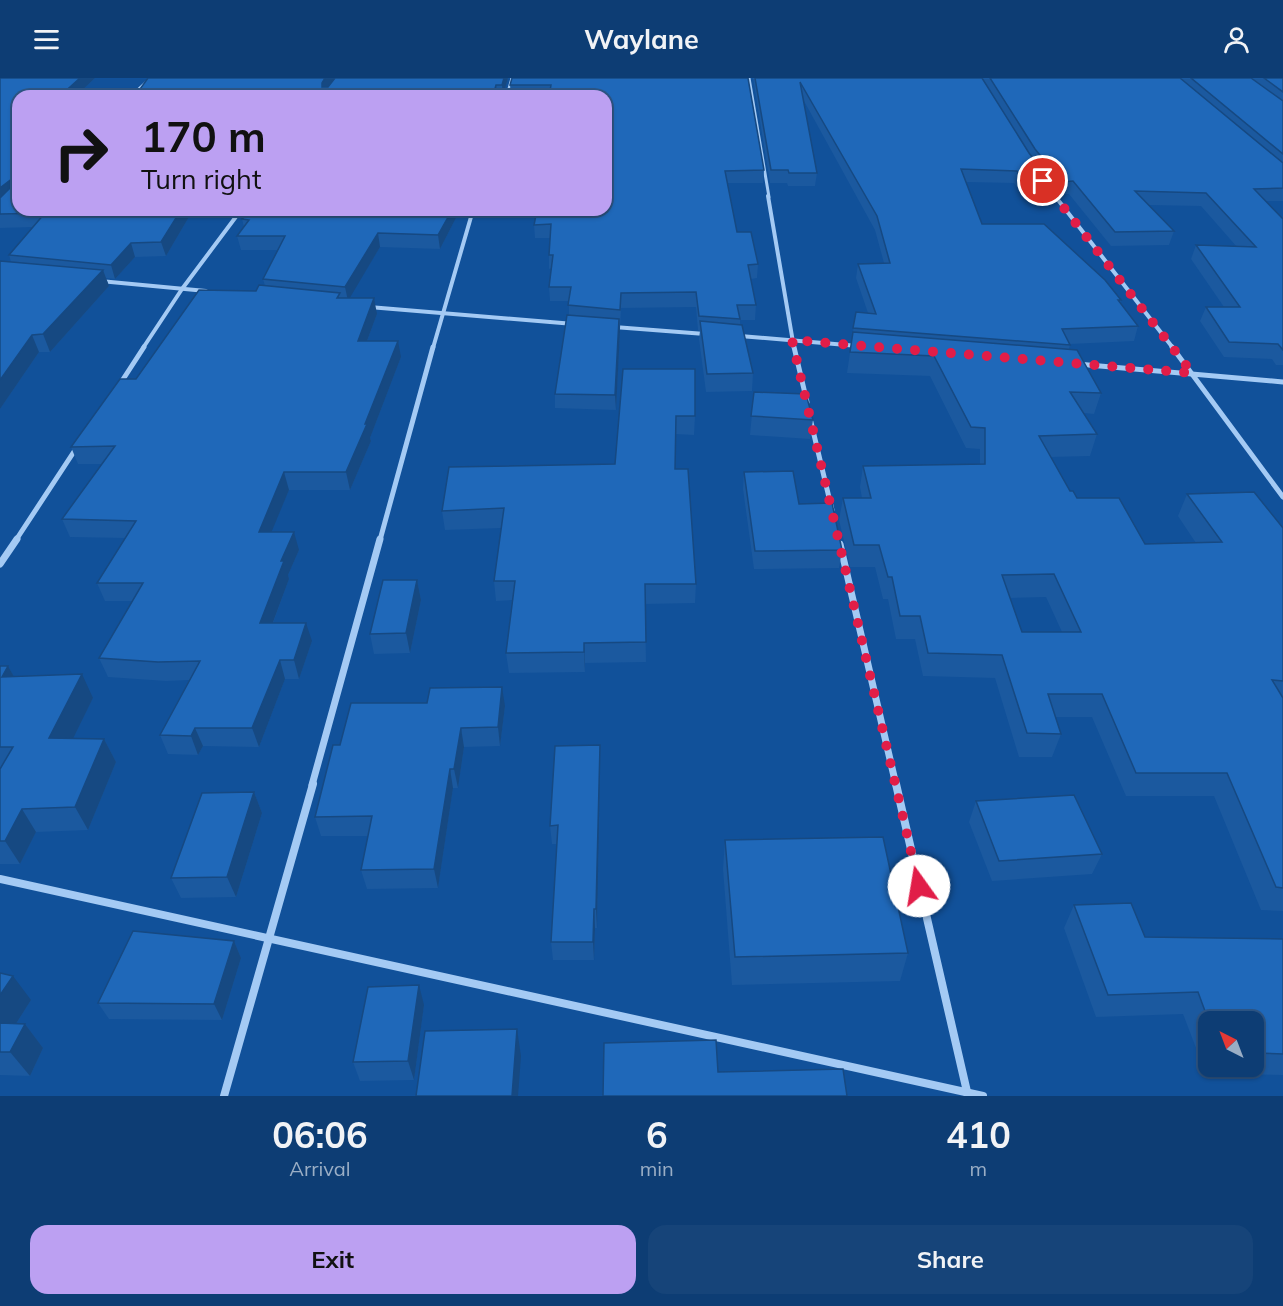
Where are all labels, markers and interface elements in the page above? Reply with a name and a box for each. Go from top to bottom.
text: Waylane [584,22,699,56]
icon: menu [30,23,63,56]
icon: person [1220,23,1253,56]
text: 170 m [141,110,266,163]
icon: right [42,114,120,192]
pin [1017,155,1068,206]
text: Turn right [141,162,261,196]
icon: arrive [1026,164,1059,197]
position arrow [887,854,951,918]
north arrow [1198,1011,1264,1077]
map controls [1198,1011,1264,1077]
text: 06:06 [272,1112,368,1157]
text: 6 [646,1112,668,1157]
text: 410 [946,1112,1011,1157]
text: Arrival [289,1156,350,1181]
text: min [640,1156,674,1181]
text: m [970,1156,987,1181]
button: Exit [30,1225,636,1294]
button: Share [648,1225,1253,1294]

